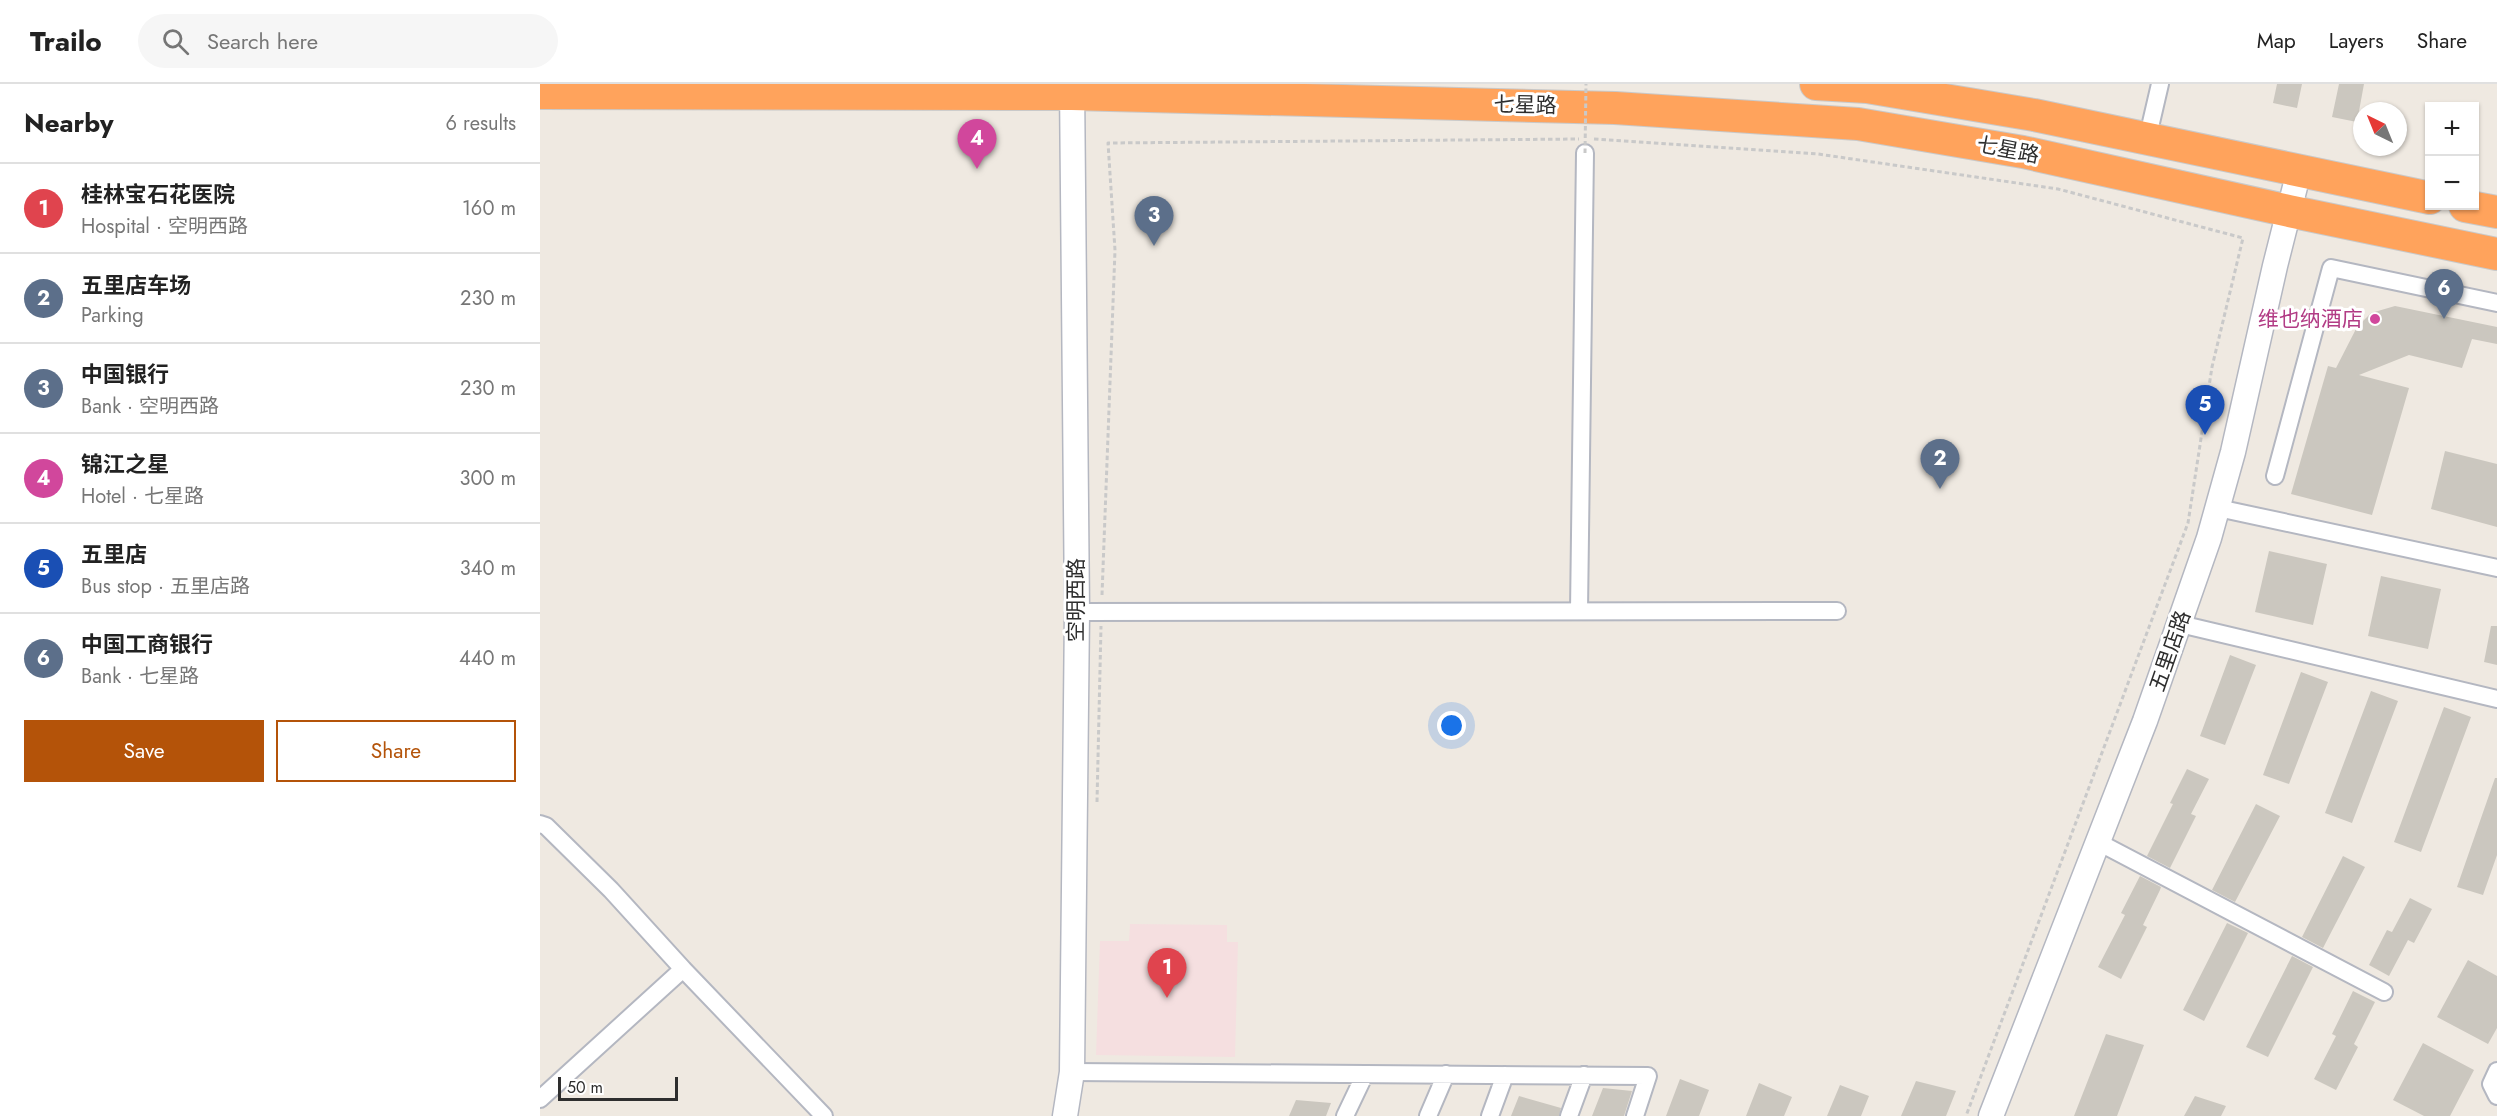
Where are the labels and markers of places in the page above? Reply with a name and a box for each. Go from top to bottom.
pin: 4 [958,120,996,169]
pin: 3 [1134,196,1174,246]
pin: 6 [2424,270,2464,319]
place label: 维也纳酒店 [2258,304,2363,334]
marker: 维也纳酒店 [2368,312,2382,326]
pin: 5 [2186,386,2224,435]
pin: 2 [1920,440,1960,489]
pin: 1 [1148,948,1186,998]

